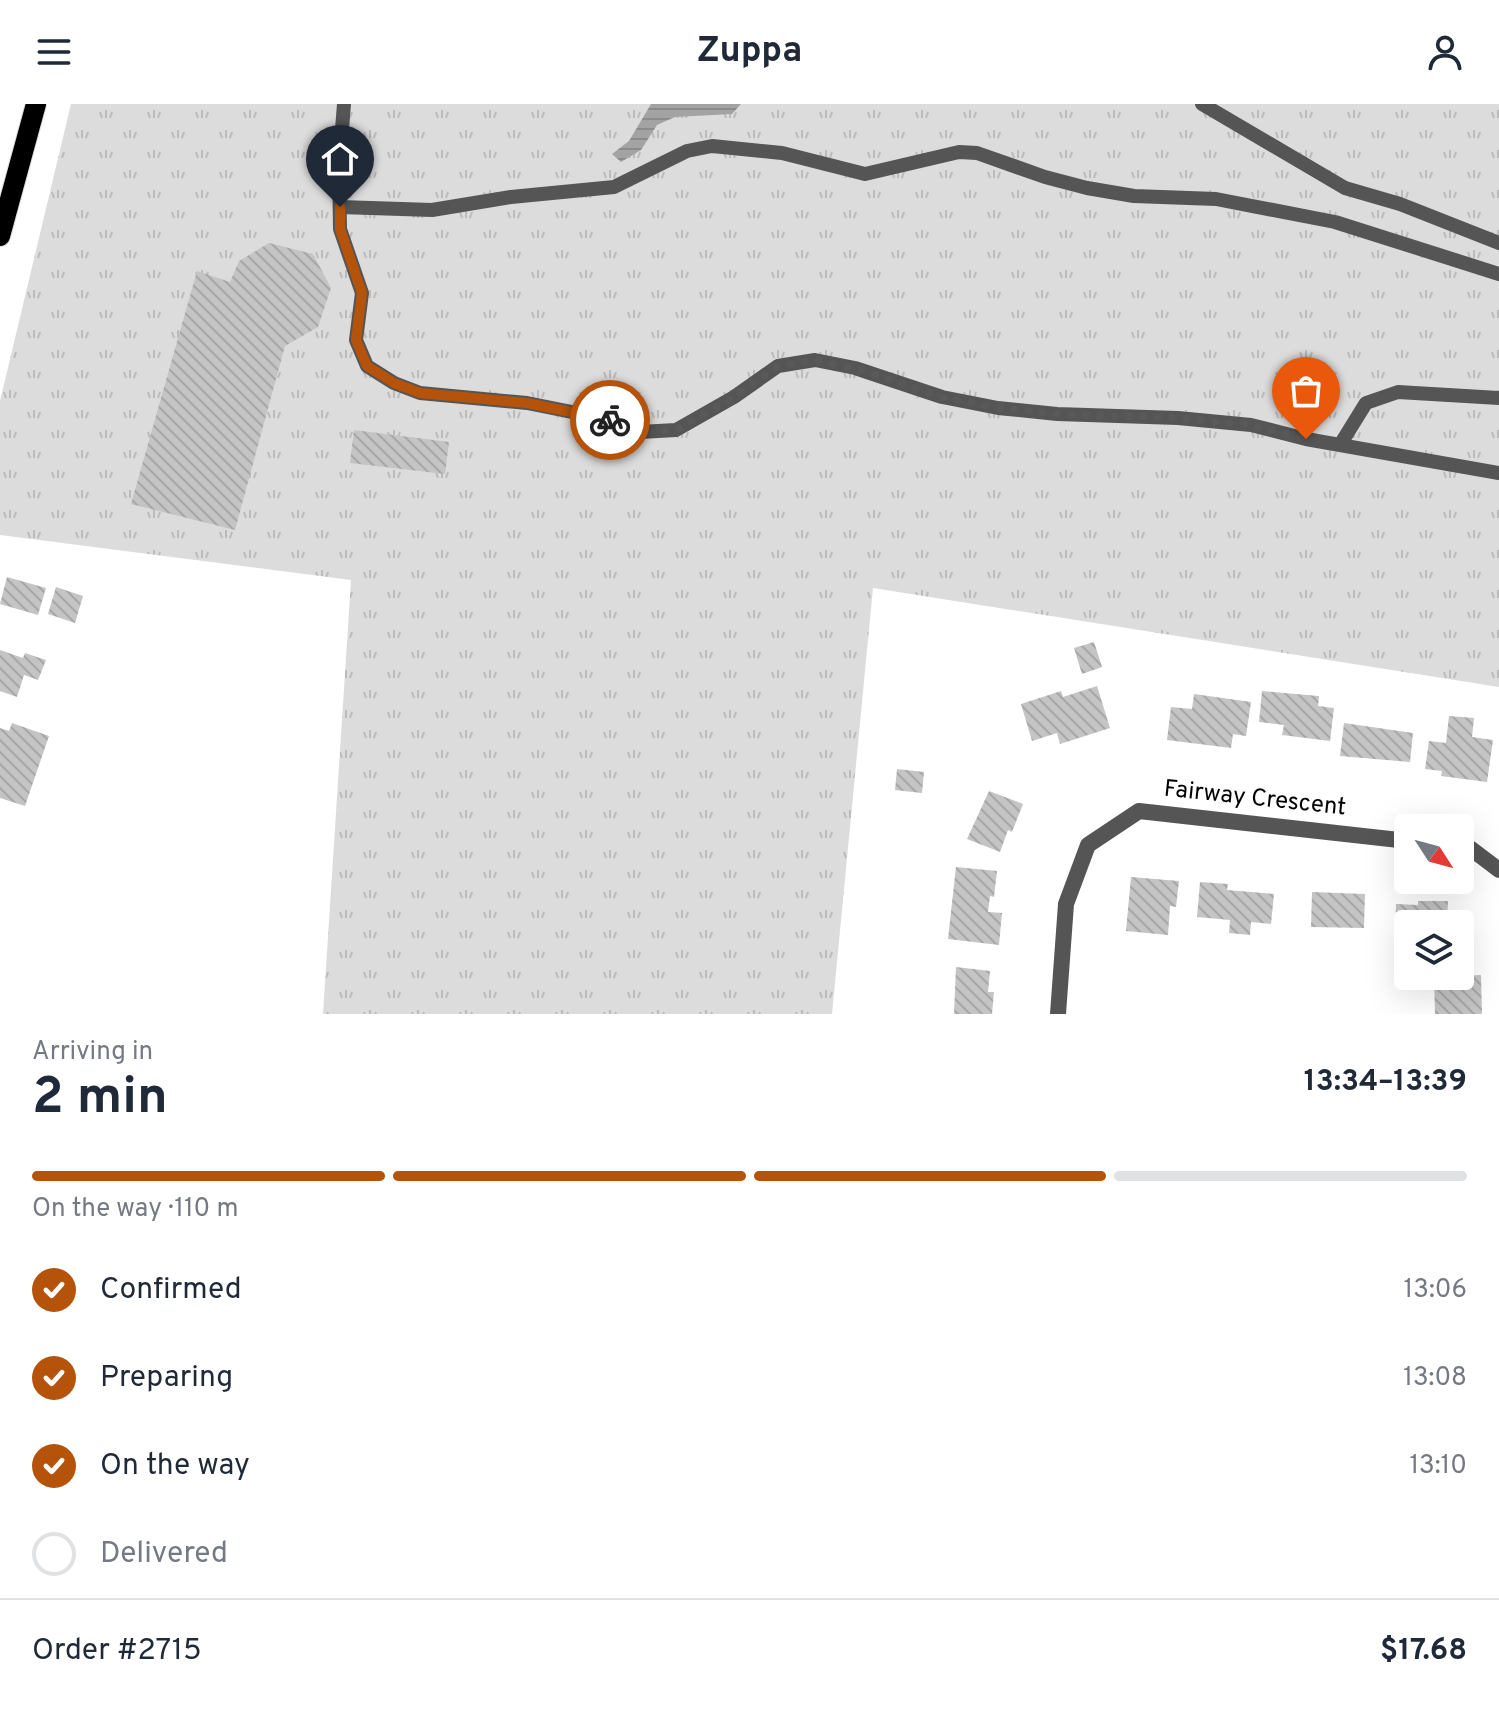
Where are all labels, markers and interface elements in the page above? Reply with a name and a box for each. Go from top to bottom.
text: Zuppa [697,29,802,75]
icon: menu [32,30,76,74]
icon: person [1423,30,1467,74]
pin [306,125,374,207]
icon: home [318,137,362,181]
pin [1272,357,1340,439]
icon: bag [1284,369,1328,413]
courier [570,380,650,460]
icon: bike [588,398,632,442]
street label: Fairway Crescent [1162,775,1348,823]
north arrow [1394,814,1474,894]
map controls [1394,814,1474,990]
button: layers [1394,910,1474,990]
text: Arriving in [32,1036,153,1069]
text: 13:34–13:39 [1304,1064,1467,1101]
text: 2 min [32,1066,168,1132]
text: On the way · 110 m [32,1193,238,1226]
icon: check [32,1268,76,1312]
text: Confirmed [100,1272,242,1309]
text: 13:06 [1404,1274,1467,1307]
icon: check [32,1356,76,1400]
text: Preparing [100,1360,233,1397]
text: 13:08 [1403,1362,1467,1395]
icon: check [32,1444,76,1488]
text: On the way [100,1448,250,1485]
text: 13:10 [1409,1450,1467,1483]
text: Delivered [100,1536,228,1573]
text: Order #2715 [32,1633,202,1670]
text: $17.68 [1380,1633,1467,1670]

